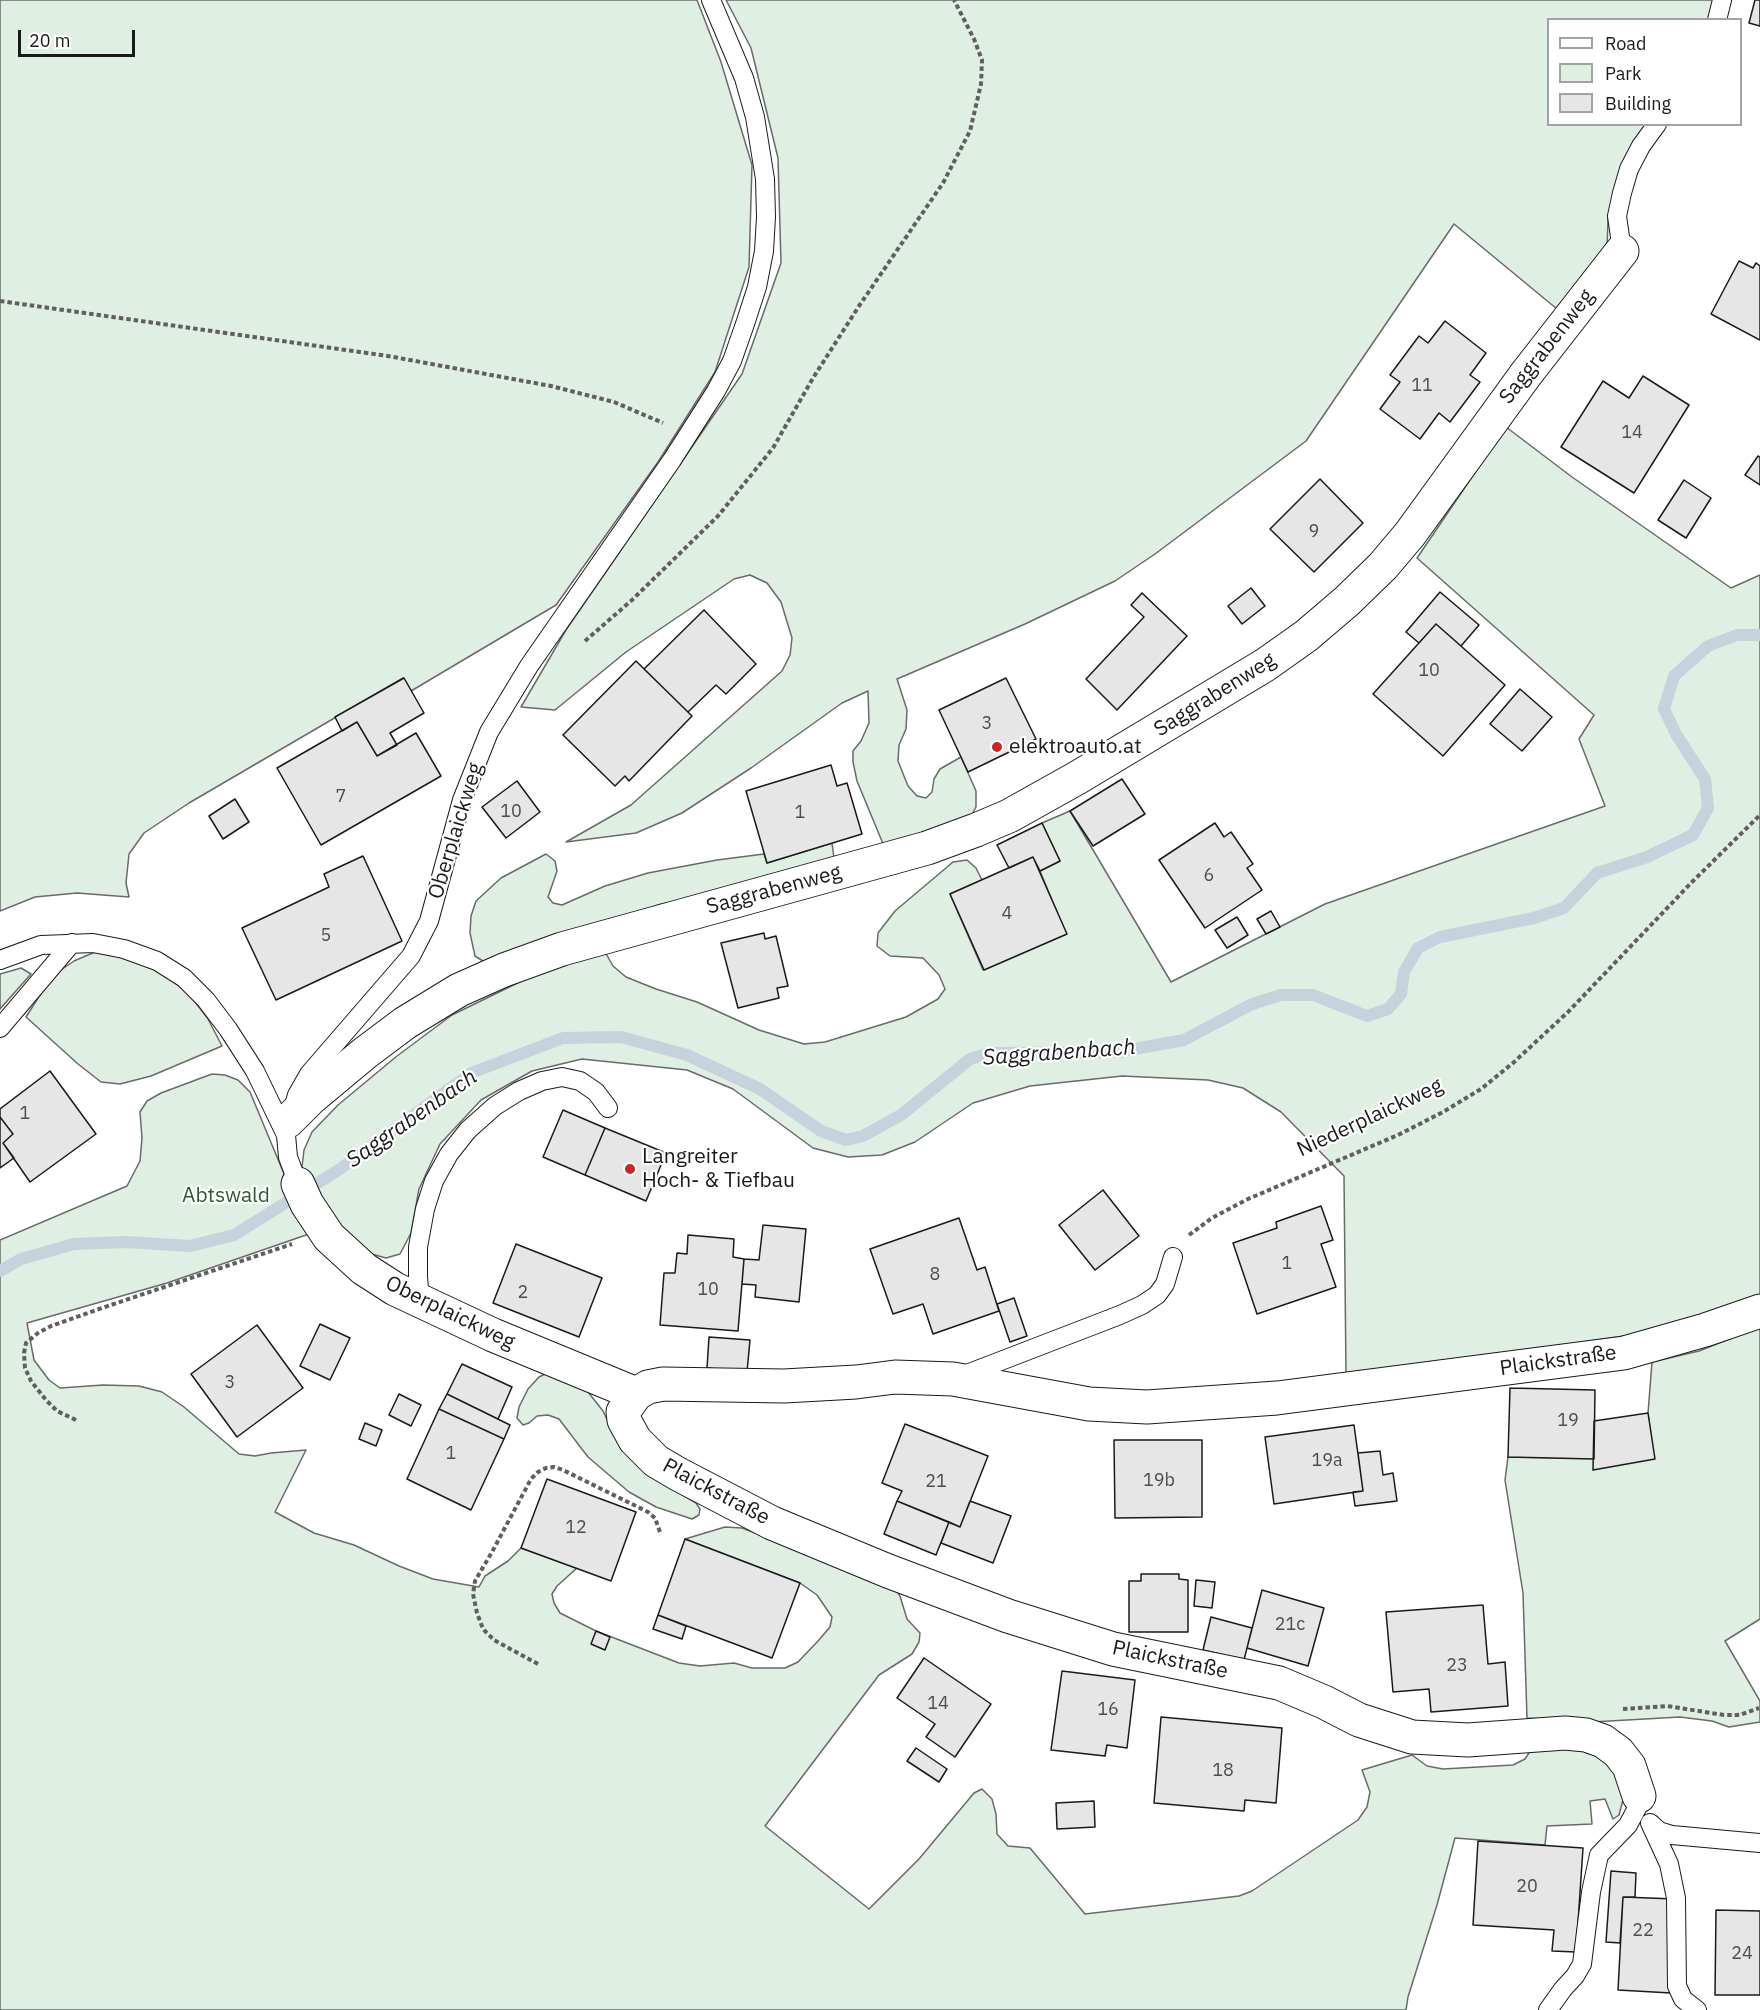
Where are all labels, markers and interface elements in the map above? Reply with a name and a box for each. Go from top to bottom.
scale bar [21,18,138,56]
legend [1547,18,1742,126]
text: 20 m [29,29,71,52]
text: Road [1605,32,1646,55]
text: Park [1605,62,1641,85]
text: Building [1605,92,1671,115]
street label: Saggrabenweg [1494,285,1600,409]
house number: 11 [1411,375,1433,397]
house number: 14 [1621,422,1643,444]
house number: 9 [1309,521,1319,543]
street label: Saggrabenweg [1150,648,1280,742]
house number: 10 [1418,660,1440,682]
house number: 3 [982,713,992,735]
place label: elektroauto.at [1009,734,1142,760]
marker: elektroauto.at [990,740,1004,754]
street label: Oberplaickweg [423,760,489,902]
house number: 7 [336,786,346,808]
house number: 10 [500,801,522,823]
house number: 1 [795,802,805,824]
street label: Saggrabenweg [704,860,844,920]
house number: 6 [1204,865,1214,887]
house number: 4 [1002,903,1012,925]
house number: 5 [321,925,331,947]
water label: Saggrabenbach [982,1034,1136,1072]
water label: Saggrabenbach [342,1064,482,1174]
street label: Niederplaickweg [1293,1073,1447,1163]
house number: 1 [20,1103,30,1125]
place label: Langreiter Hoch- & Tiefbau [642,1144,795,1194]
marker: Langreiter Hoch- & Tiefbau [623,1162,637,1176]
park label: Abtswald [182,1183,270,1209]
house number: 1 [1282,1253,1292,1275]
house number: 8 [930,1264,940,1286]
street label: Oberplaickweg [381,1271,519,1355]
house number: 10 [697,1279,719,1301]
house number: 2 [518,1282,528,1304]
street label: Plaickstraße [1498,1340,1618,1382]
house number: 3 [225,1372,235,1394]
house number: 19 [1557,1410,1579,1432]
house number: 1 [446,1443,456,1465]
house number: 19a [1311,1450,1343,1472]
street label: Plaickstraße [658,1453,774,1531]
house number: 19b [1143,1470,1175,1492]
house number: 21 [925,1471,947,1493]
house number: 12 [565,1517,587,1539]
house number: 21c [1275,1614,1305,1636]
street label: Plaickstraße [1110,1635,1230,1685]
house number: 23 [1446,1655,1468,1677]
house number: 14 [927,1693,949,1715]
house number: 16 [1097,1699,1119,1721]
house number: 18 [1212,1760,1234,1782]
house number: 20 [1516,1876,1538,1898]
house number: 22 [1632,1920,1654,1942]
house number: 24 [1731,1943,1753,1965]

